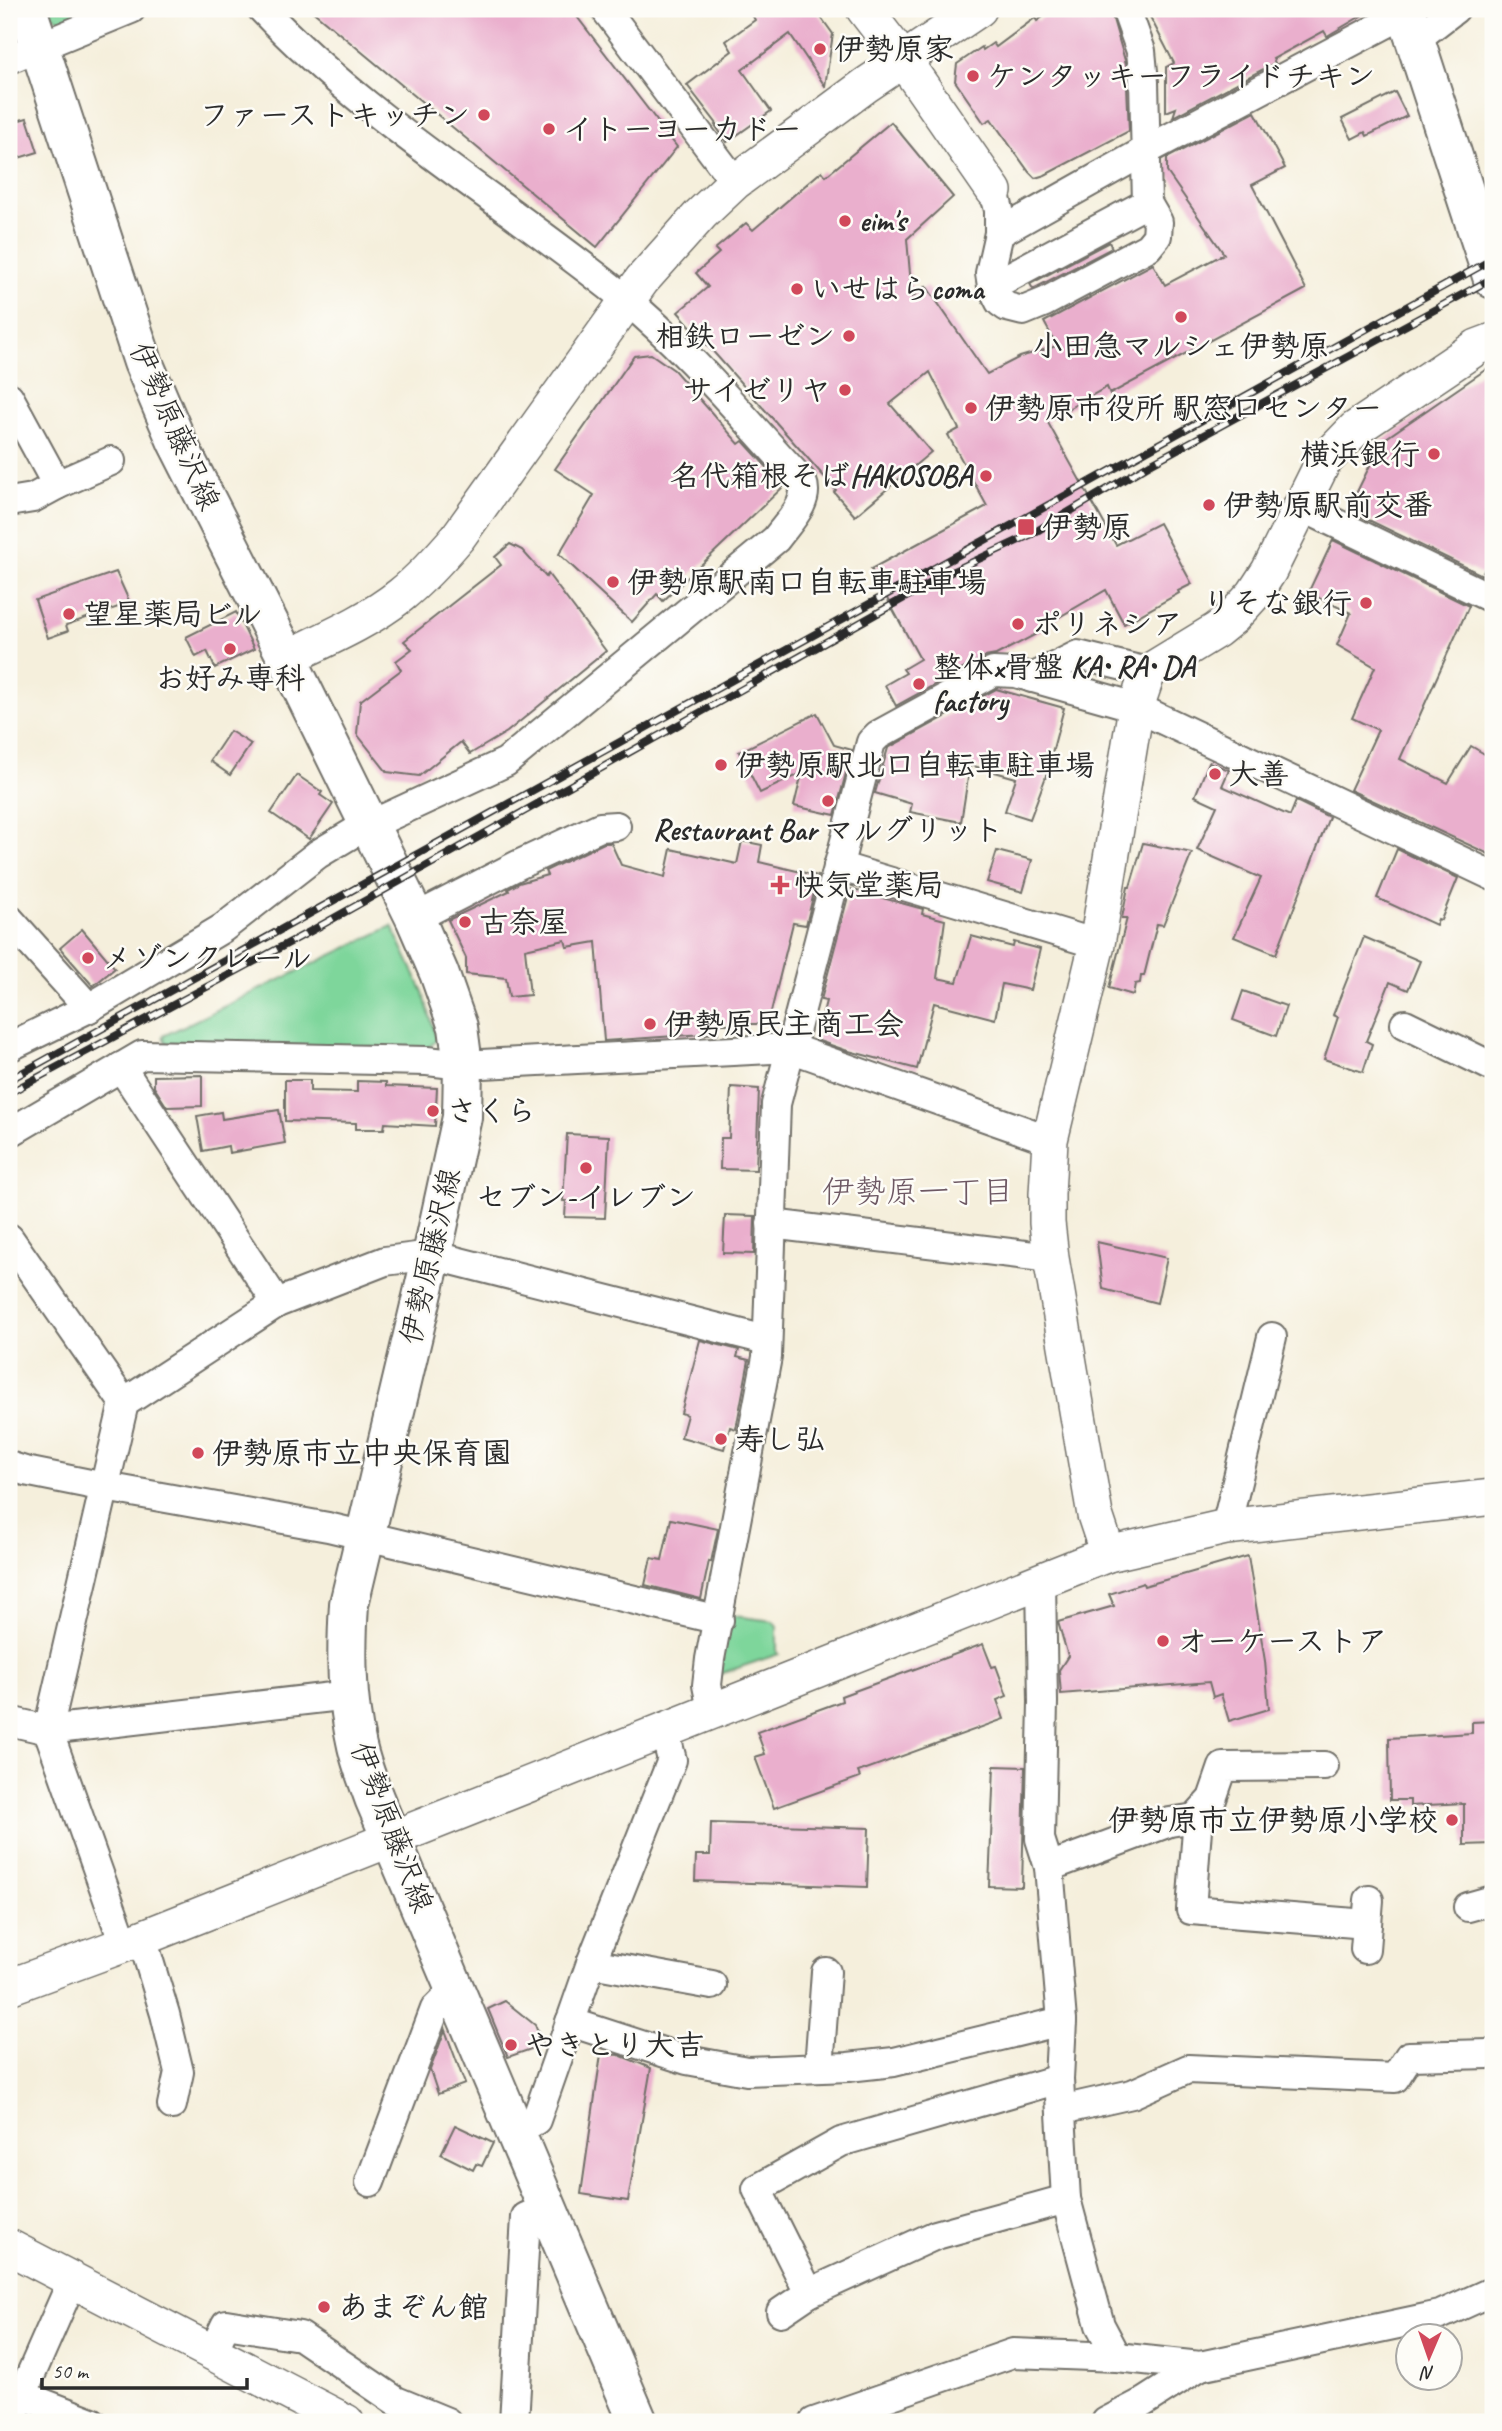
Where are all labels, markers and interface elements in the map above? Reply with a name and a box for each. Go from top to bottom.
place label: 伊勢原家 [834,30,954,68]
marker: 伊勢原家 [812,41,828,57]
place label: ケンタッキーフライドチキン [987,57,1375,95]
marker: ケンタッキーフライドチキン [965,68,981,84]
place label: ファーストキッチン [199,96,470,134]
marker: ファーストキッチン [476,107,492,123]
place label: イトーヨーカドー [563,110,802,148]
marker: イトーヨーカドー [541,121,557,137]
place label: eim's [859,202,909,240]
marker: eim's [837,213,853,229]
place label: いせはらcoma [811,270,986,308]
marker: いせはらcoma [789,281,805,297]
marker: 小田急マルシェ伊勢原 [1173,309,1189,325]
place label: 相鉄ローゼン [655,317,835,355]
place label: 小田急マルシェ伊勢原 [1033,327,1330,365]
marker: 相鉄ローゼン [841,328,857,344]
street label: 伊勢原藤沢線 [121,336,229,516]
place label: サイゼリヤ [683,371,831,409]
marker: サイゼリヤ [837,382,853,398]
place label: 伊勢原市役所 駅窓口センター [985,389,1382,427]
marker: 伊勢原市役所 駅窓口センター [963,400,979,416]
place label: 横浜銀行 [1300,435,1420,473]
marker: 横浜銀行 [1426,446,1442,462]
place label: 名代箱根そばHAKOSOBA [670,457,975,495]
marker: 名代箱根そばHAKOSOBA [978,468,994,484]
place label: 伊勢原駅前交番 [1223,486,1433,524]
marker: 伊勢原駅前交番 [1201,497,1217,513]
place label: 伊勢原 [1042,508,1132,546]
marker: 伊勢原 [1016,517,1036,537]
place label: 伊勢原駅南口自転車駐車場 [627,563,987,601]
marker: 伊勢原駅南口自転車駐車場 [605,574,621,590]
place label: りそな銀行 [1202,584,1352,622]
place label: 望星薬局ビル [83,595,262,633]
marker: りそな銀行 [1358,595,1374,611]
place label: ポリネシア [1032,605,1183,643]
marker: 望星薬局ビル [61,606,77,622]
marker: ポリネシア [1010,616,1026,632]
marker: お好み専科 [222,641,238,657]
place label: 整体x骨盤 KA･RA･DA factory [933,648,1197,721]
place label: お好み専科 [155,659,305,697]
marker: 整体x骨盤 KA･RA･DA factory [911,676,927,692]
place label: 伊勢原駅北口自転車駐車場 [735,746,1095,784]
place label: 大善 [1229,755,1289,793]
marker: 伊勢原駅北口自転車駐車場 [713,757,729,773]
marker: 大善 [1207,766,1223,782]
marker: Restaurant Bar マルグリット [820,793,836,809]
place label: Restaurant Bar マルグリット [653,811,1003,849]
place label: 快気堂薬局 [794,866,944,904]
marker: 快気堂薬局 [772,877,788,893]
place label: 古奈屋 [479,903,569,941]
marker: 古奈屋 [457,914,473,930]
place label: メゾンクレール [102,939,312,977]
marker: メゾンクレール [80,950,96,966]
place label: 伊勢原民主商工会 [664,1005,904,1043]
marker: 伊勢原民主商工会 [642,1016,658,1032]
place label: さくら [447,1092,537,1130]
marker: さくら [425,1103,441,1119]
marker: セブン-イレブン [578,1160,594,1176]
street label: 伊勢原藤沢線 [391,1164,469,1348]
district label: 伊勢原一丁目 [822,1171,1014,1212]
place label: セブン-イレブン [476,1178,696,1216]
place label: 寿し弘 [735,1420,825,1458]
marker: 寿し弘 [713,1431,729,1447]
place label: 伊勢原市立中央保育園 [212,1434,512,1472]
marker: 伊勢原市立中央保育園 [190,1445,206,1461]
place label: オーケーストア [1177,1622,1388,1660]
marker: オーケーストア [1155,1633,1171,1649]
street label: 伊勢原藤沢線 [342,1736,442,1918]
place label: 伊勢原市立伊勢原小学校 [1108,1801,1438,1839]
marker: 伊勢原市立伊勢原小学校 [1444,1812,1460,1828]
place label: やきとり大吉 [525,2026,705,2064]
marker: やきとり大吉 [503,2037,519,2053]
place label: あまぞん館 [338,2288,488,2326]
marker: あまぞん館 [316,2299,332,2315]
north arrow [1394,2322,1464,2392]
scale bar [42,2347,247,2391]
text: 50 m [52,2358,90,2384]
text: N [1419,2361,1435,2385]

